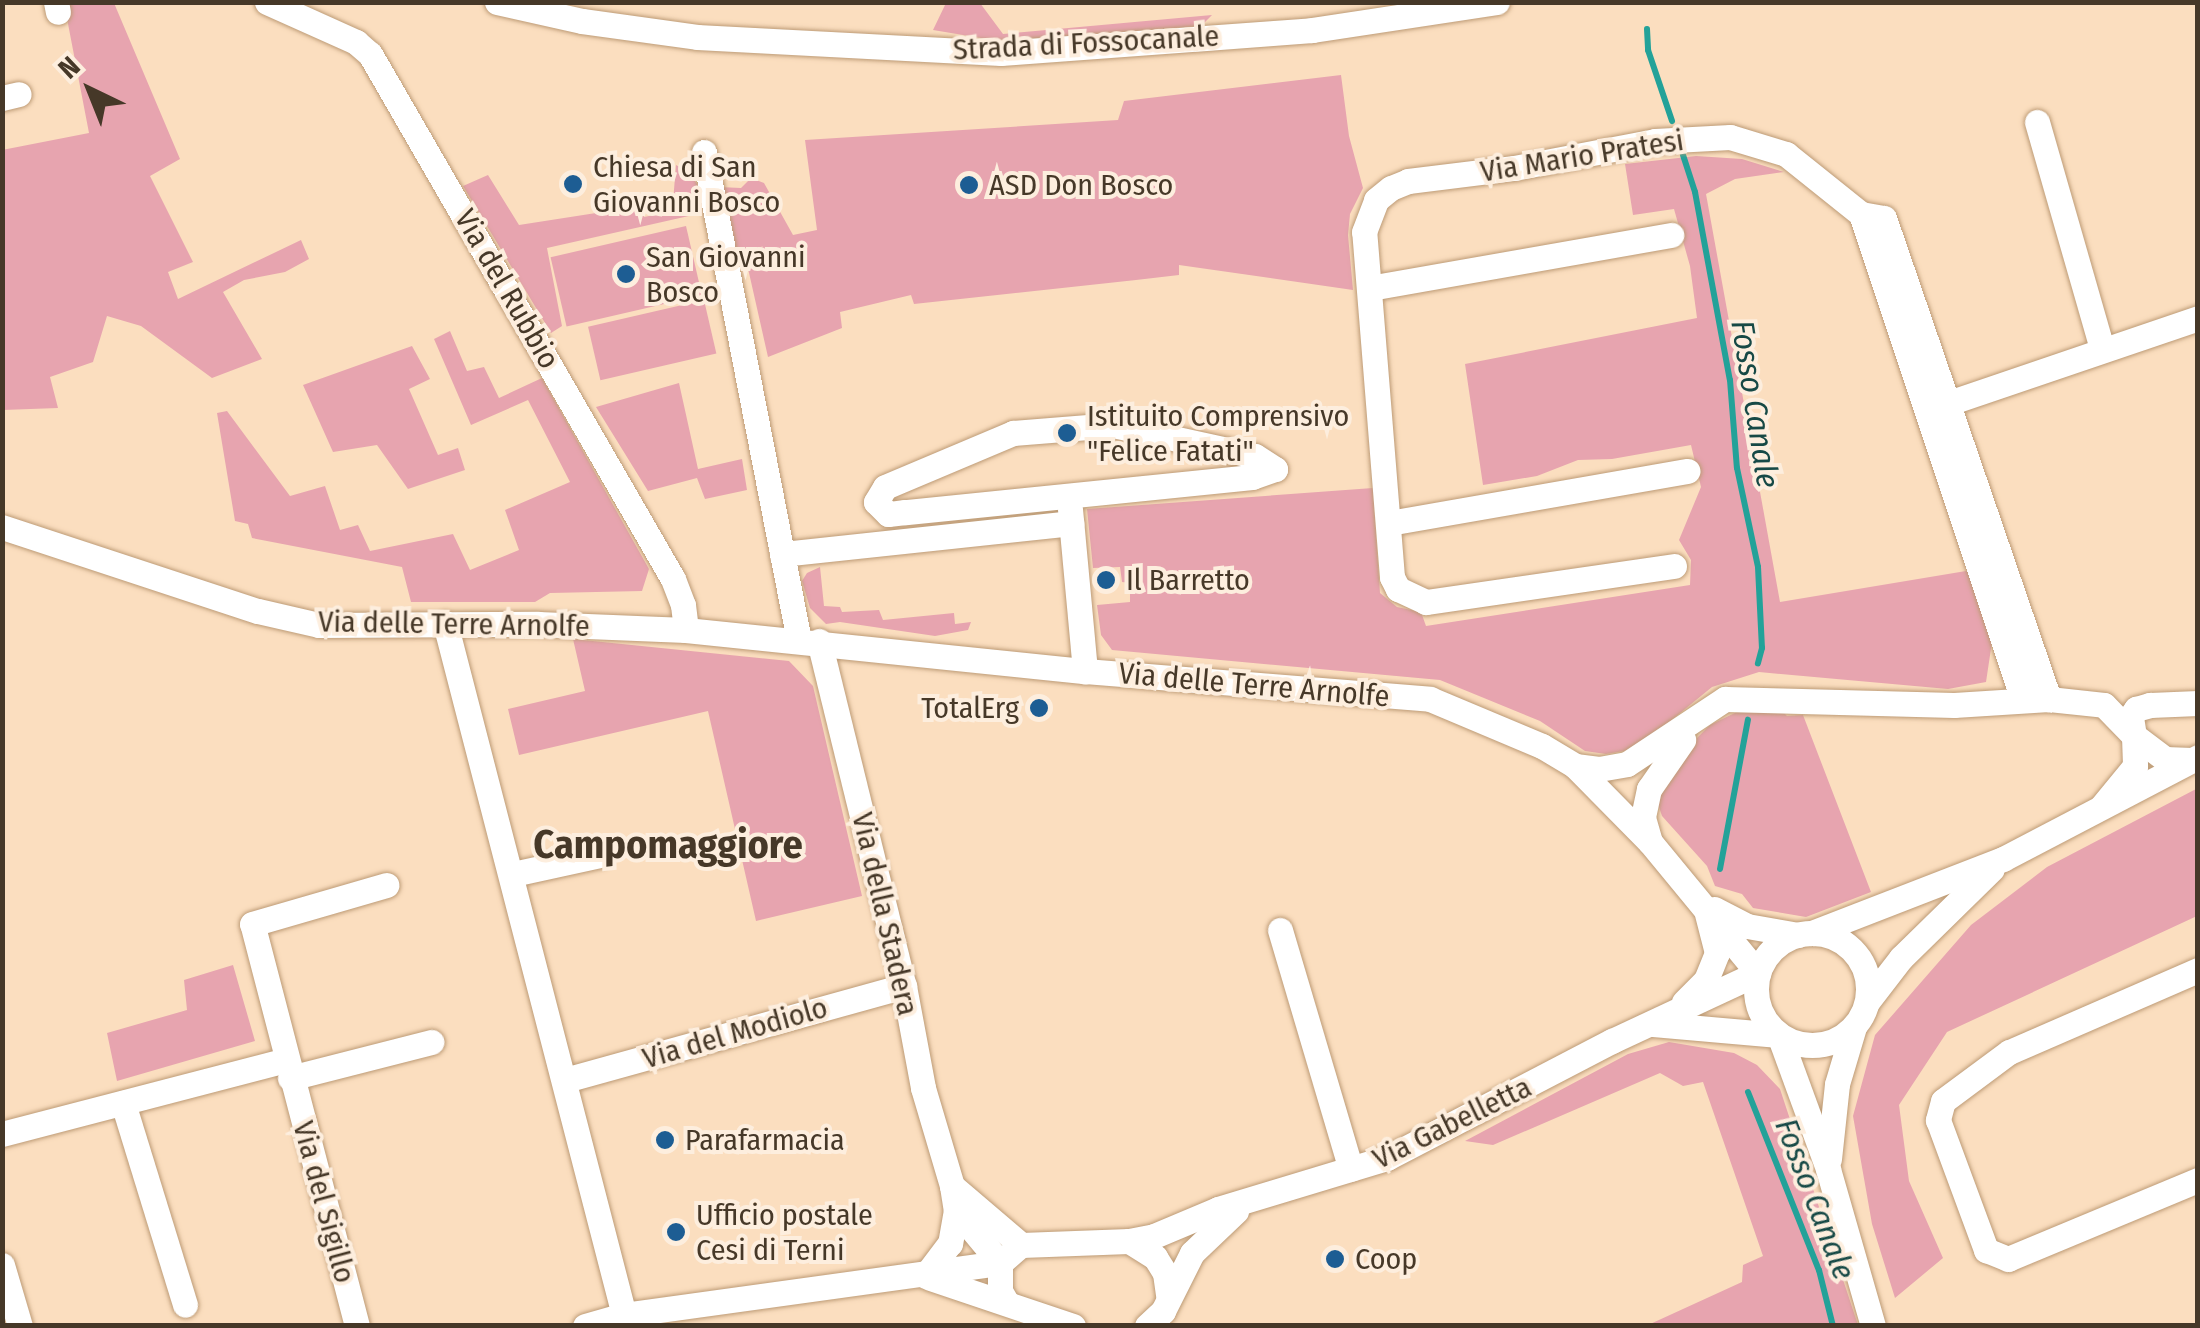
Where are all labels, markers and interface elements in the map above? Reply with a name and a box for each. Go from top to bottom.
street label: Strada di Fossocanale [952,18,1220,68]
north arrow [40,40,140,140]
text: N [52,50,87,85]
street label: Via Mario Pratesi [1478,122,1686,190]
place label: Chiesa di San Giovanni Bosco [593,149,780,220]
place label: ASD Don Bosco [989,167,1173,203]
marker: Chiesa di San Giovanni Bosco [562,173,584,195]
marker: ASD Don Bosco [958,174,980,196]
street label: Via del Rubbio [447,203,567,375]
place label: San Giovanni Bosco [646,239,806,310]
marker: San Giovanni Bosco [615,263,637,285]
water label: Fosso Canale [1723,317,1787,491]
place label: Istituito Comprensivo "Felice Fatati" [1087,398,1349,468]
marker: Istituito Comprensivo "Felice Fatati" [1056,422,1078,444]
place label: Il Barretto [1126,562,1250,598]
marker: Il Barretto [1095,569,1117,591]
street label: Via delle Terre Arnolfe [318,604,590,644]
street label: Via delle Terre Arnolfe [1117,655,1391,715]
place label: TotalErg [921,690,1019,726]
marker: TotalErg [1028,697,1050,719]
street label: Via della Stadera [844,809,926,1019]
district label: Campomaggiore [533,821,803,869]
street label: Via del Modiolo [638,989,832,1077]
street label: Via Gabelletta [1367,1069,1537,1177]
water label: Fosso Canale [1767,1113,1863,1285]
street label: Via del Sigillo [285,1117,363,1287]
place label: Parafarmacia [685,1122,845,1158]
marker: Parafarmacia [654,1129,676,1151]
place label: Ufficio postale Cesi di Terni [696,1197,873,1268]
marker: Ufficio postale Cesi di Terni [665,1221,687,1243]
place label: Coop [1355,1241,1417,1277]
marker: Coop [1324,1248,1346,1270]

